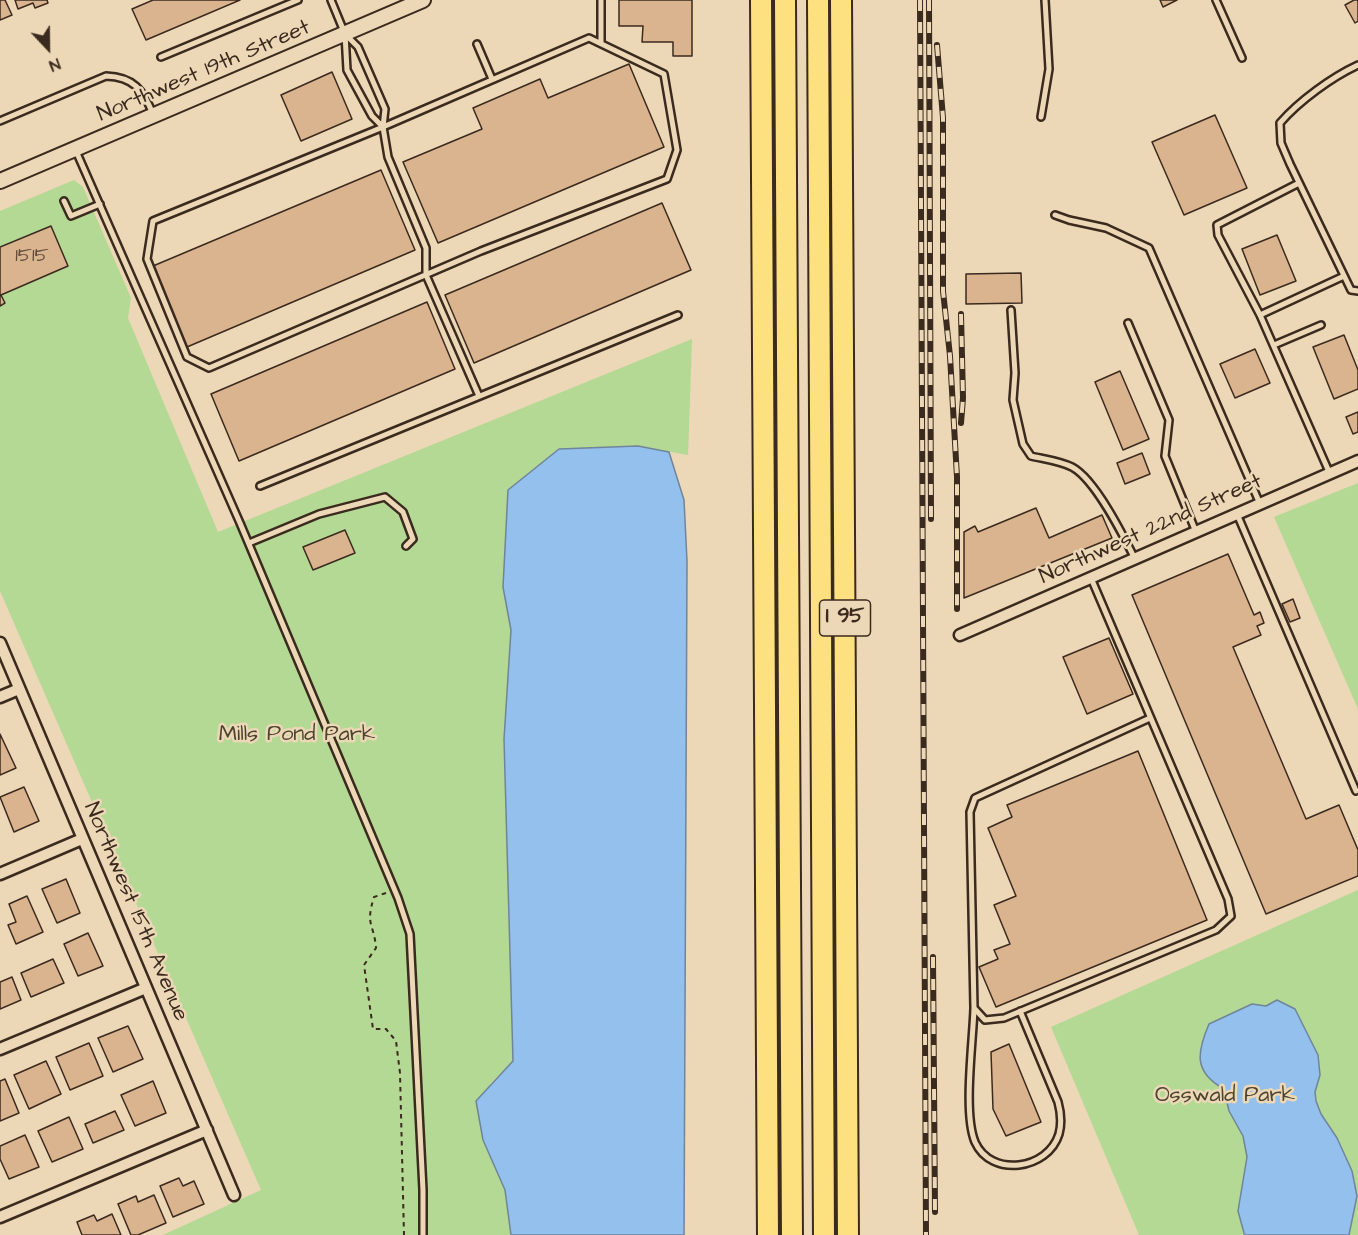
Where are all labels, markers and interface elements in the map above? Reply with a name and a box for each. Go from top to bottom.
street label: Northwest 19th Street [94,15,314,129]
north arrow [18,18,78,78]
text: N [46,53,64,77]
house number: 1515 [15,245,49,269]
street label: Northwest 22nd Street [1036,469,1266,591]
road number: I 95 [820,600,870,636]
park label: Mills Pond Park [219,722,375,748]
street label: Northwest 15th Avenue [77,799,193,1025]
park label: Osswald Park [1155,1083,1295,1109]

